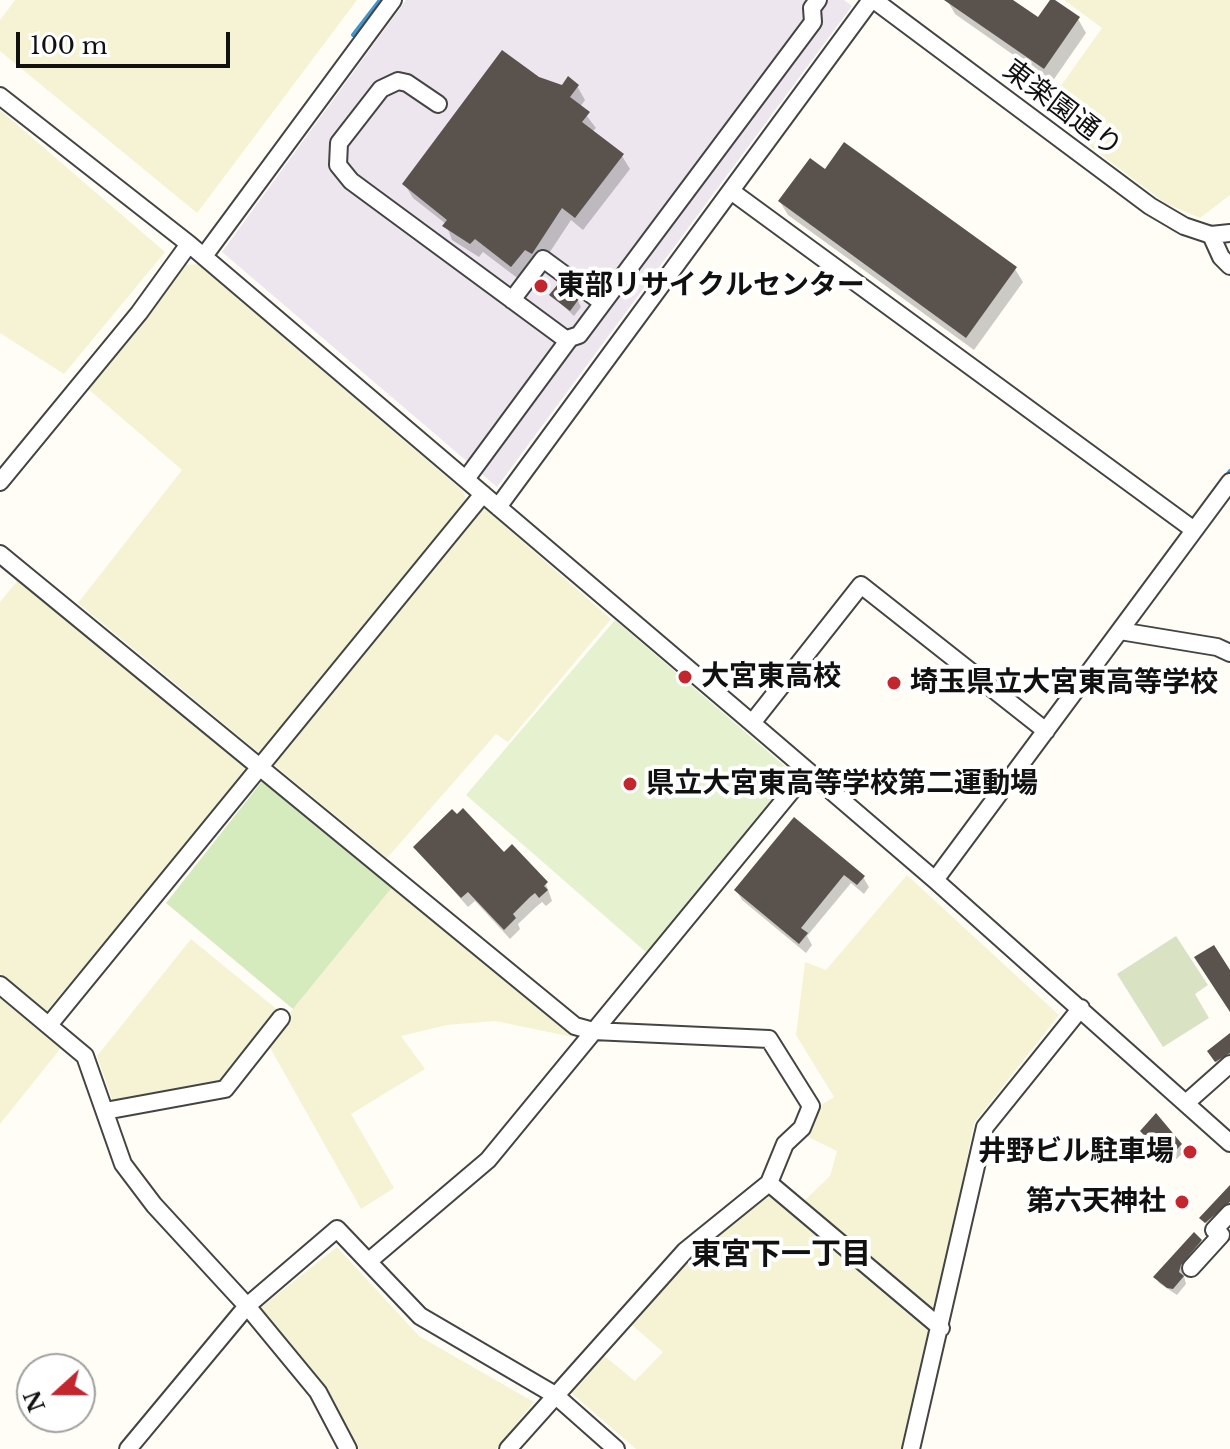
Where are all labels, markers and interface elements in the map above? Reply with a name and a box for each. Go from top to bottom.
scale bar [20,16,234,66]
text: 100 m [30,31,108,60]
street label: 東楽園通り [996,53,1128,165]
place label: 東部リサイクルセンター [557,269,865,303]
marker: 東部リサイクルセンター [532,277,550,295]
place label: 大宮東高校 [701,660,841,694]
place label: 埼玉県立大宮東高等学校 [910,666,1218,700]
marker: 大宮東高校 [676,668,694,686]
marker: 埼玉県立大宮東高等学校 [885,674,903,692]
place label: 県立大宮東高等学校第二運動場 [646,767,1038,801]
marker: 県立大宮東高等学校第二運動場 [621,775,639,793]
place label: 井野ビル駐車場 [978,1135,1174,1169]
marker: 井野ビル駐車場 [1181,1143,1199,1161]
place label: 第六天神社 [1026,1185,1166,1219]
marker: 第六天神社 [1173,1193,1191,1211]
district label: 東宮下一丁目 [691,1238,871,1274]
north arrow [16,1353,96,1433]
text: N [19,1387,51,1416]

